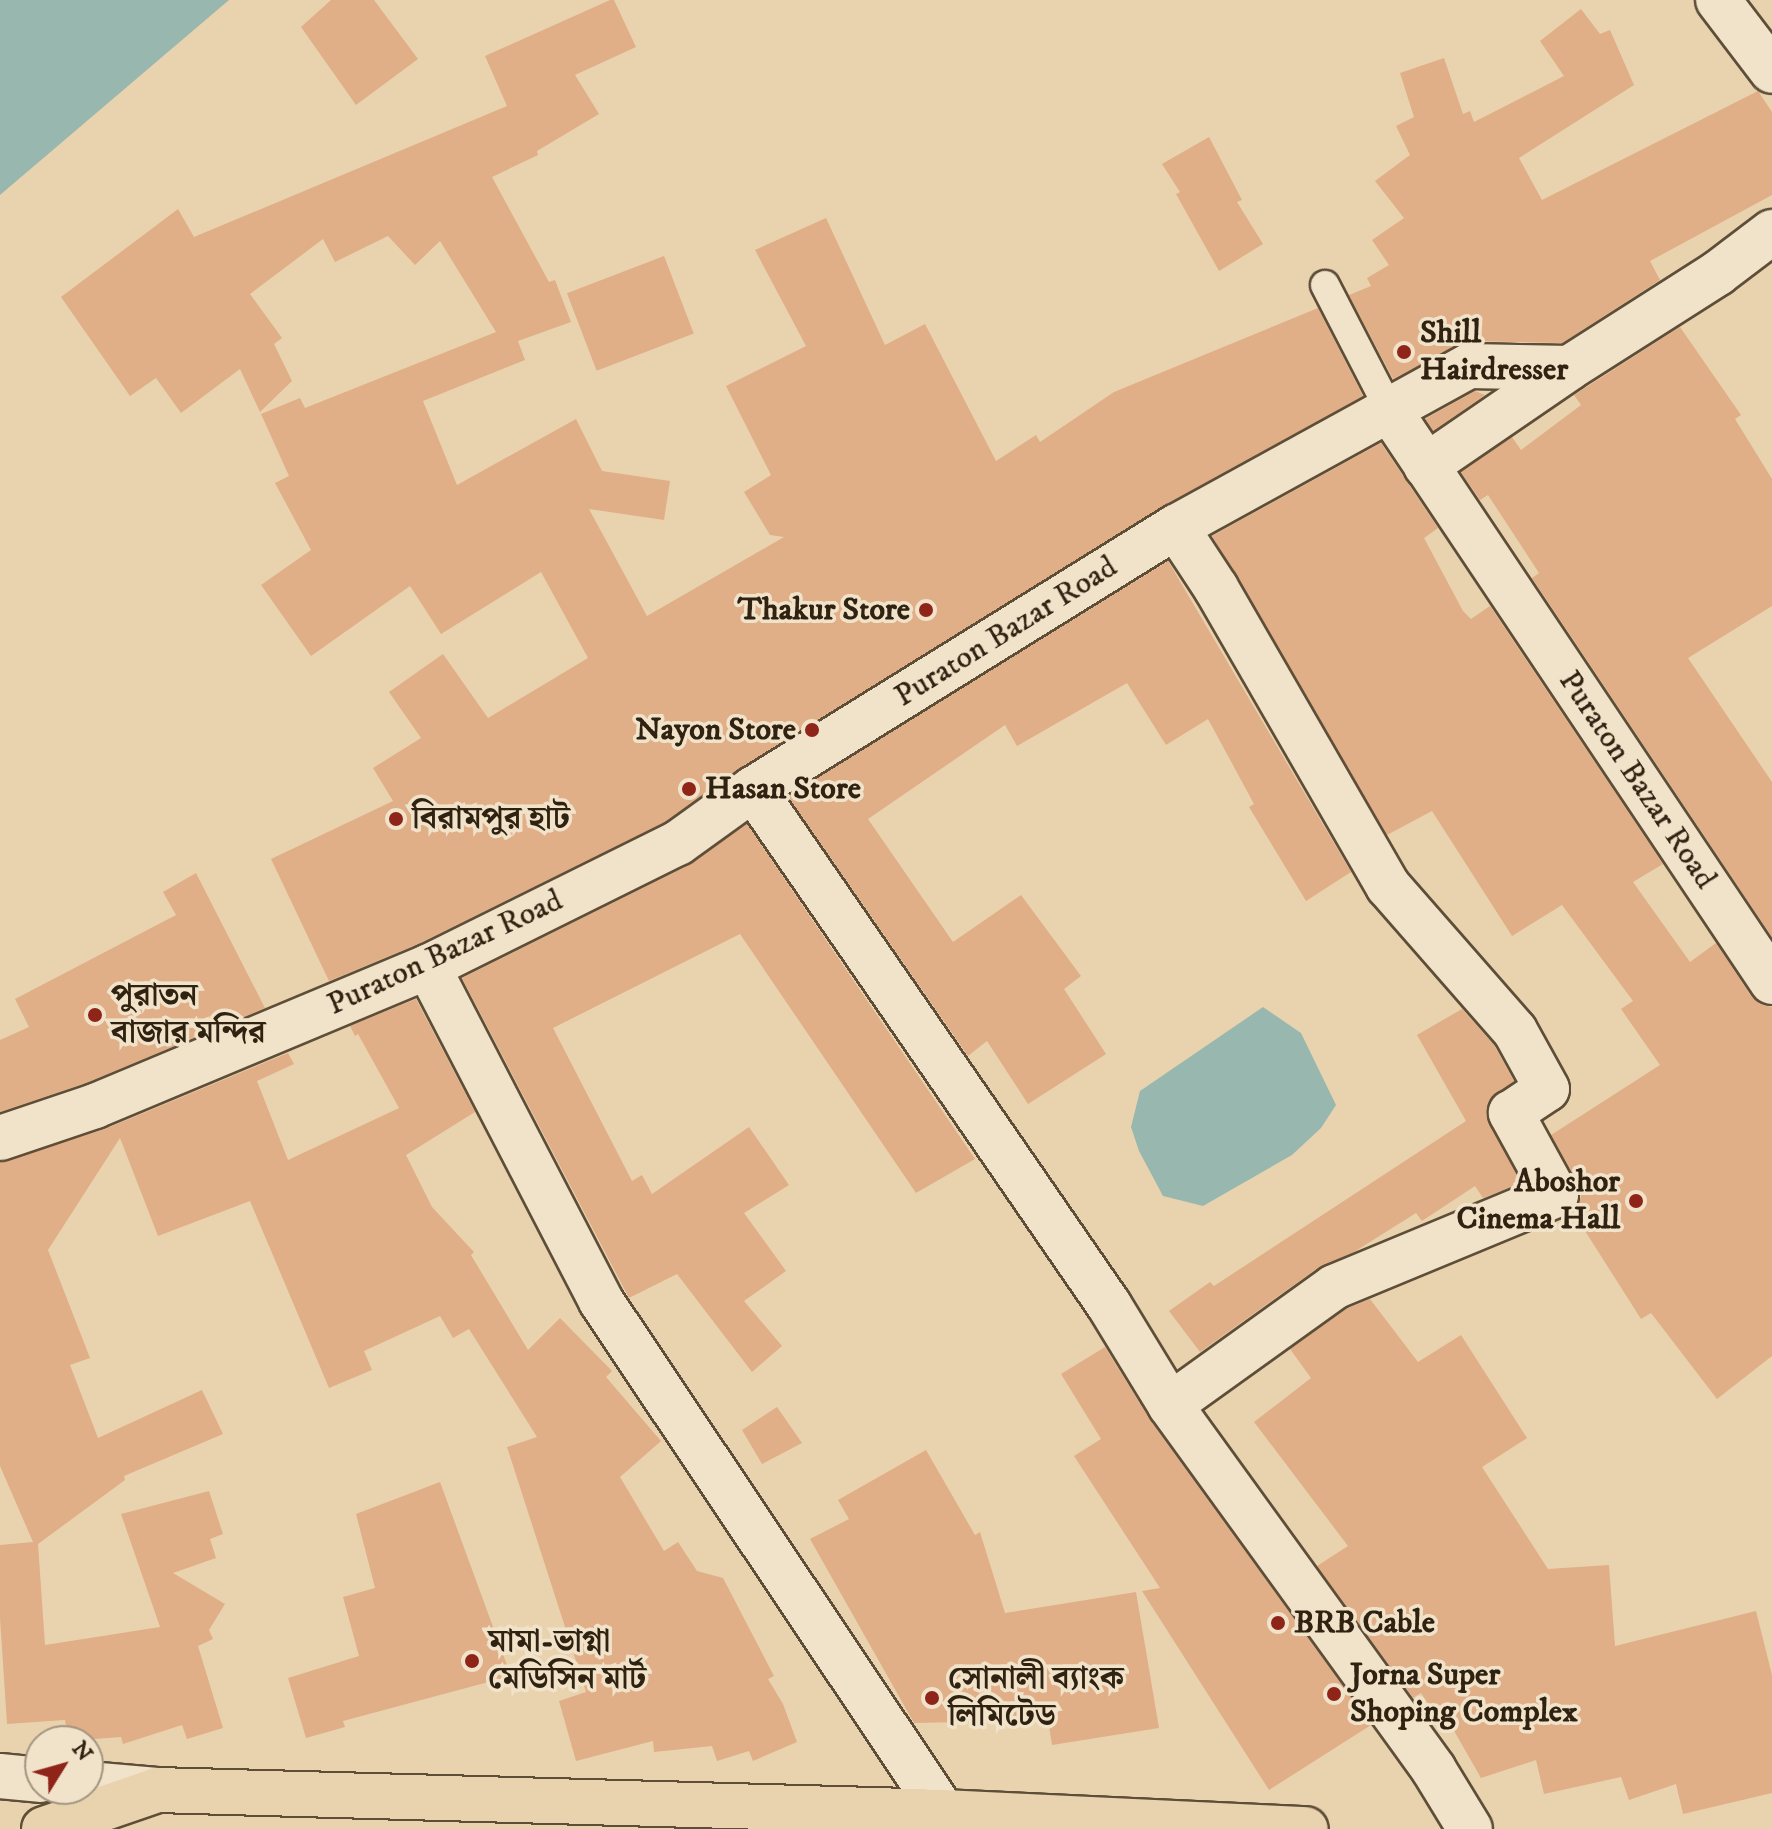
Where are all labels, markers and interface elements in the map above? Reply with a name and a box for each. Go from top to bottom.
place label: Shill Hairdresser [1420,315,1568,390]
marker: Shill Hairdresser [1395,343,1413,361]
street label: Puraton Bazar Road [888,548,1124,716]
place label: Thakur Store [738,591,910,629]
marker: Thakur Store [917,601,935,619]
street label: Puraton Bazar Road [1550,663,1724,897]
place label: Nayon Store [635,711,796,749]
marker: Nayon Store [803,721,821,739]
place label: Hasan Store [705,770,861,808]
marker: Hasan Store [680,780,698,798]
place label: বিরামপুর হাট [412,800,570,838]
marker: বিরামপুর হাট [387,810,405,828]
street label: Puraton Bazar Road [321,882,569,1024]
place label: পুরাতন বাজার মন্দির [111,978,266,1053]
marker: পুরাতন বাজার মন্দির [86,1006,104,1024]
place label: Aboshor Cinema Hall [1457,1164,1620,1239]
marker: Aboshor Cinema Hall [1627,1192,1645,1210]
place label: BRB Cable [1294,1604,1435,1642]
marker: BRB Cable [1269,1614,1287,1632]
place label: মামা-ভাগ্না মেডিসিন মার্ট [488,1624,646,1699]
marker: মামা-ভাগ্না মেডিসিন মার্ট [463,1652,481,1670]
place label: Jorna Super Shoping Complex [1350,1657,1578,1732]
place label: সোনালী ব্যাংক লিমিটেড [948,1661,1124,1736]
marker: Jorna Super Shoping Complex [1325,1685,1343,1703]
marker: সোনালী ব্যাংক লিমিটেড [923,1689,941,1707]
north arrow [24,1725,104,1805]
text: N [66,1736,98,1767]

